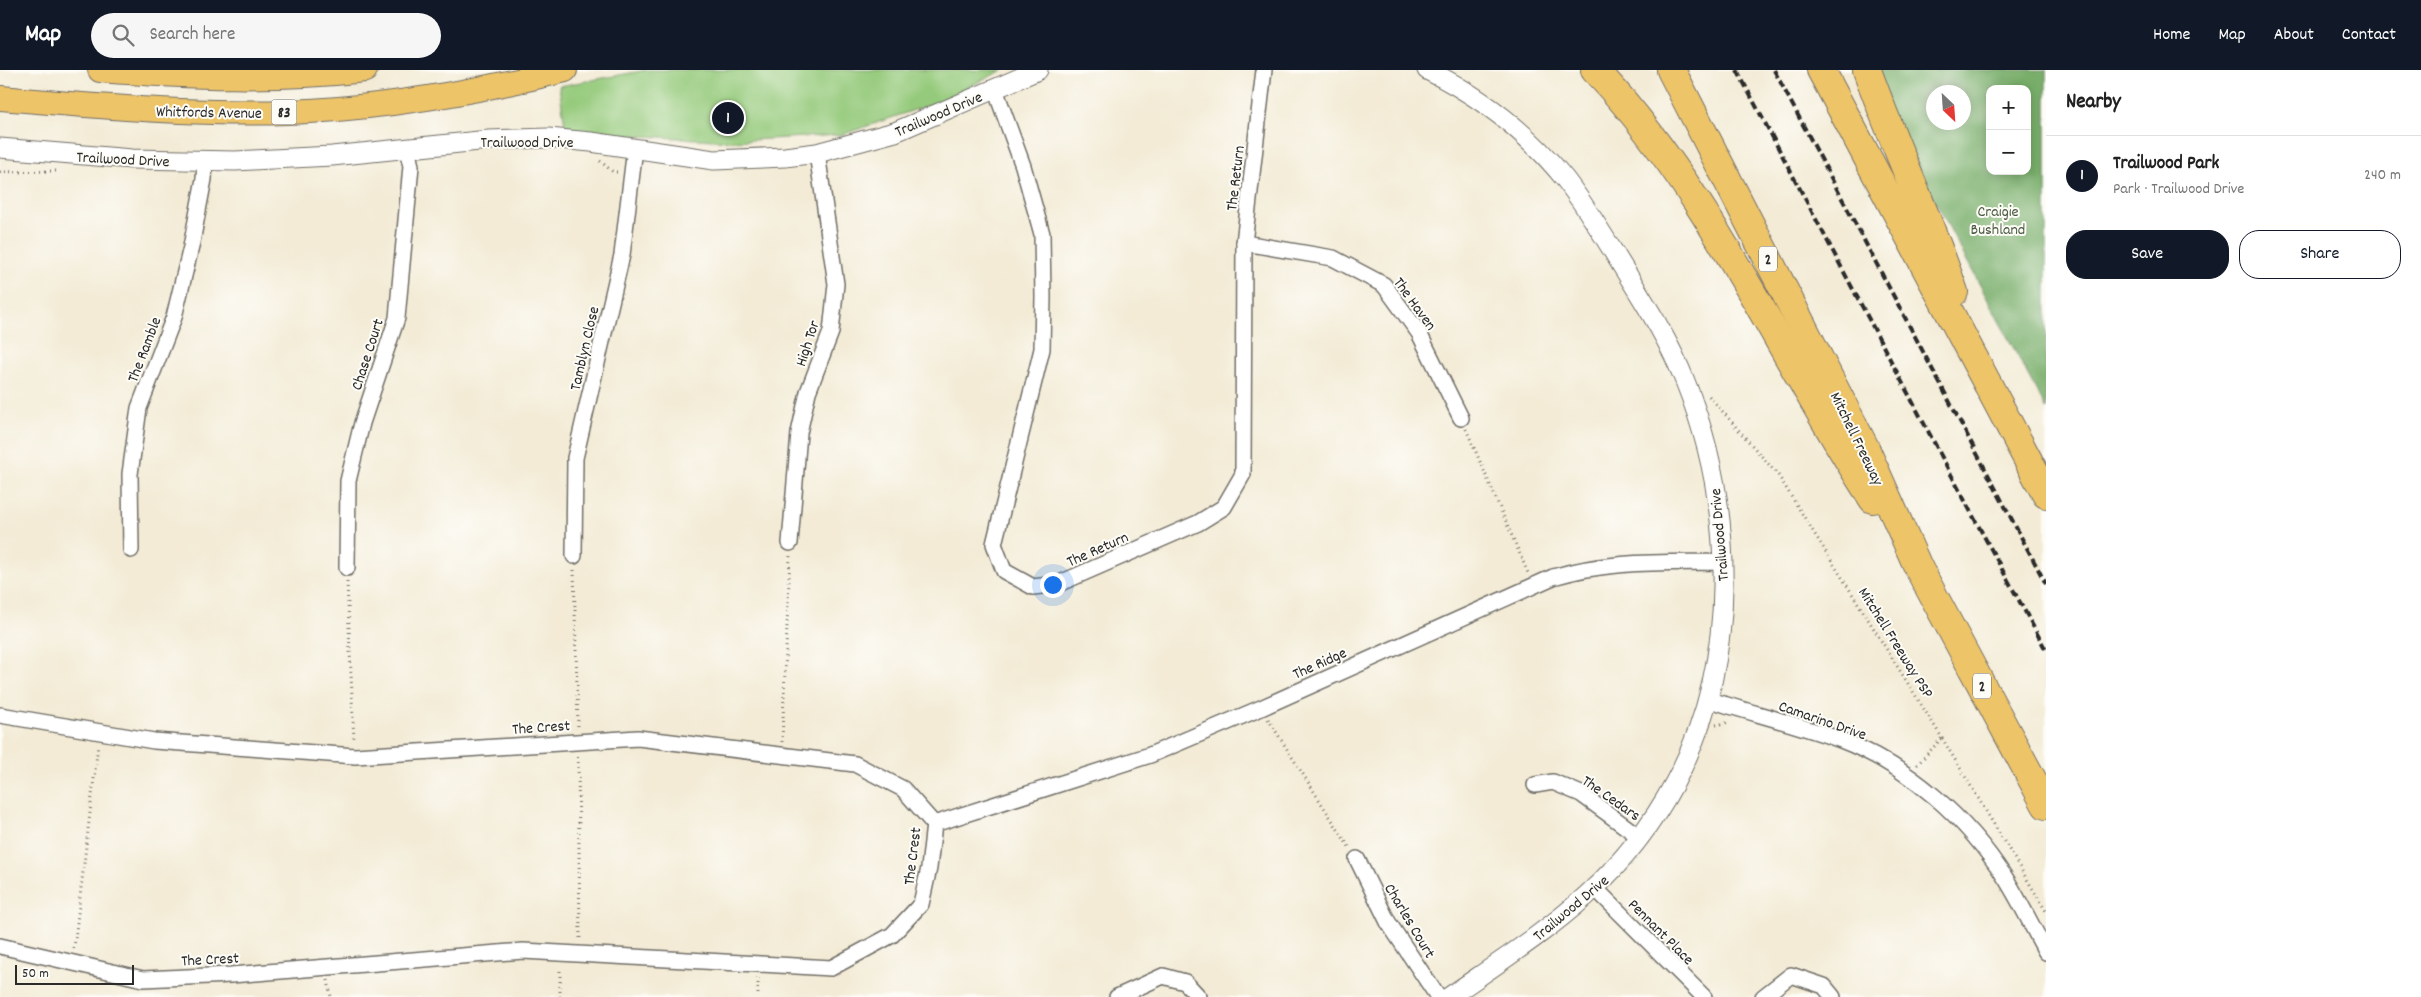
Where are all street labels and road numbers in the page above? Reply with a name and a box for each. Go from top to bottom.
street label: Trailwood Drive [892,87,986,144]
road number: 83 [272,100,296,124]
street label: Whitfords Avenue [156,101,262,126]
street label: Trailwood Drive [480,132,574,155]
street label: The Return [1221,144,1252,212]
street label: Trailwood Drive [76,147,170,174]
road number: 2 [1759,246,1777,272]
street label: The Haven [1387,273,1441,336]
street label: Tamblyn Close [565,304,606,393]
street label: The Ramble [122,314,168,386]
street label: Chase Court [346,316,391,393]
street label: High Tor [790,318,827,370]
street label: Mitchell Freeway [1823,388,1889,490]
street label: Trailwood Drive [1705,487,1736,582]
street label: The Return [1063,526,1133,574]
street label: Mitchell Freeway PSP [1851,583,1938,703]
street label: The Ridge [1289,642,1351,686]
road number: 2 [1973,674,1991,698]
street label: Camarino Drive [1775,696,1869,747]
street label: The Crest [511,715,571,742]
street label: The Cedars [1577,770,1645,828]
street label: The Crest [899,826,928,886]
street label: Trailwood Drive [1529,870,1615,948]
street label: Charles Court [1377,879,1440,963]
street label: Pennant Place [1622,894,1699,971]
street label: The Crest [181,947,240,973]

